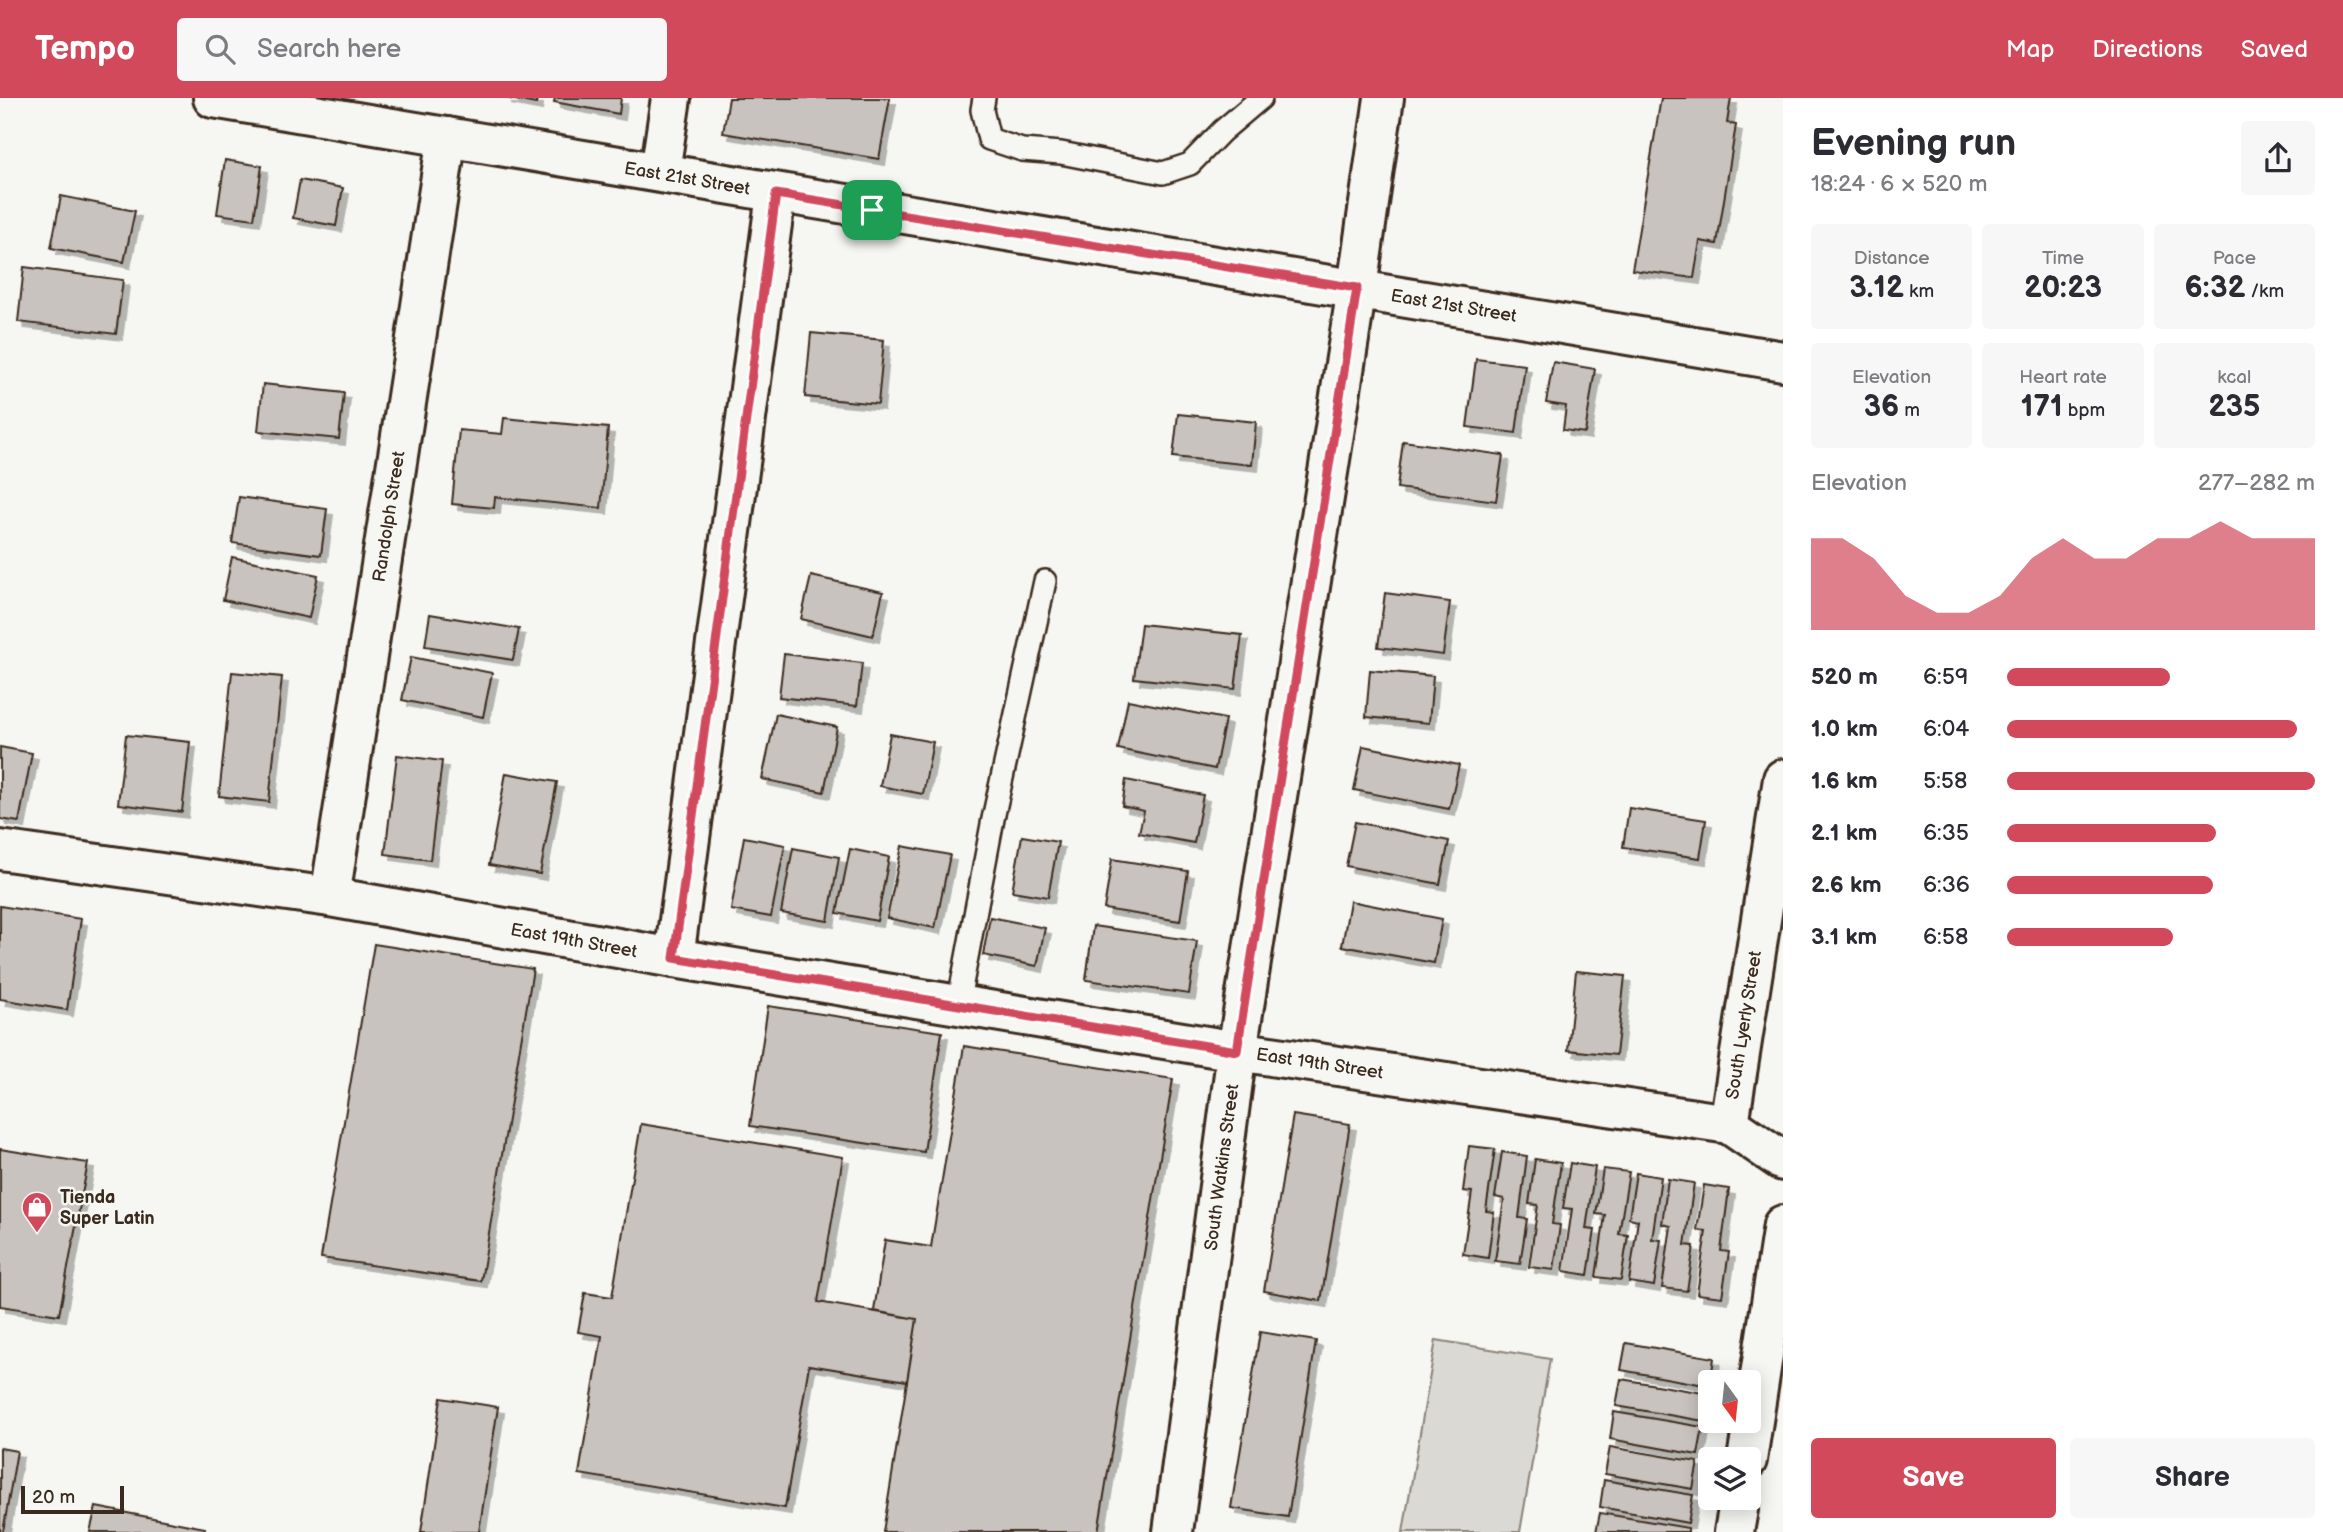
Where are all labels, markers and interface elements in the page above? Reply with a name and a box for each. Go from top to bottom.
search box [177,18,667,81]
text: Tempo [35,29,135,69]
icon: search [201,30,239,68]
text: Search here [257,34,401,65]
text: Map [2006,35,2054,64]
text: Directions [2092,35,2203,64]
text: Saved [2241,35,2308,64]
text: Evening run [1811,121,2016,166]
button: share [2241,121,2315,195]
street label: East 21st Street [623,157,752,199]
text: 18:24 · 6 × 520 m [1811,170,1987,198]
pin [842,180,902,240]
icon: arrive [853,191,891,229]
text: Distance [1854,247,1930,270]
text: Time [2042,247,2084,270]
text: Pace [2213,247,2256,270]
text: 3.12 [1849,270,1904,306]
text: 20:23 [2024,270,2102,306]
text: 6:32 [2185,270,2245,306]
text: km [1904,280,1934,303]
text: /km [2245,280,2284,303]
street label: East 21st Street [1389,285,1519,326]
text: Elevation [1852,366,1931,389]
text: Heart rate [2019,366,2107,389]
text: kcal [2217,366,2251,389]
text: 36 [1863,389,1899,425]
text: 171 [2021,389,2063,425]
text: 235 [2208,389,2260,425]
text: m [1899,399,1920,422]
text: bpm [2063,399,2105,422]
street label: Randolph Street [368,449,409,583]
text: Elevation [1811,469,1907,497]
text: 277–282 m [2198,469,2315,497]
text: 520 m [1811,663,1878,691]
text: 6:59 [1923,663,1968,691]
text: 1.0 km [1811,715,1878,743]
text: 6:04 [1923,715,1969,743]
text: 1.6 km [1811,767,1878,795]
text: 5:58 [1923,767,1967,795]
text: 2.1 km [1811,819,1877,847]
text: 6:35 [1923,819,1969,847]
text: 2.6 km [1811,871,1882,899]
text: 6:36 [1923,871,1970,899]
street label: East 19th Street [509,919,639,962]
text: 3.1 km [1811,923,1877,951]
text: 6:58 [1923,923,1968,951]
street label: South Lyerly Street [1722,949,1766,1101]
street label: East 19th Street [1255,1043,1385,1083]
street label: South Watkins Street [1200,1082,1243,1252]
place label: Tienda Super Latin [60,1187,155,1229]
shop icon: Tienda Super Latin [20,1190,54,1234]
north arrow [1698,1370,1760,1433]
map controls [1698,1370,1761,1510]
button: Save [1811,1438,2056,1518]
button: Share [2070,1438,2315,1518]
button: layers [1698,1447,1761,1510]
scale bar [21,1483,124,1515]
text: 20 m [32,1486,75,1509]

